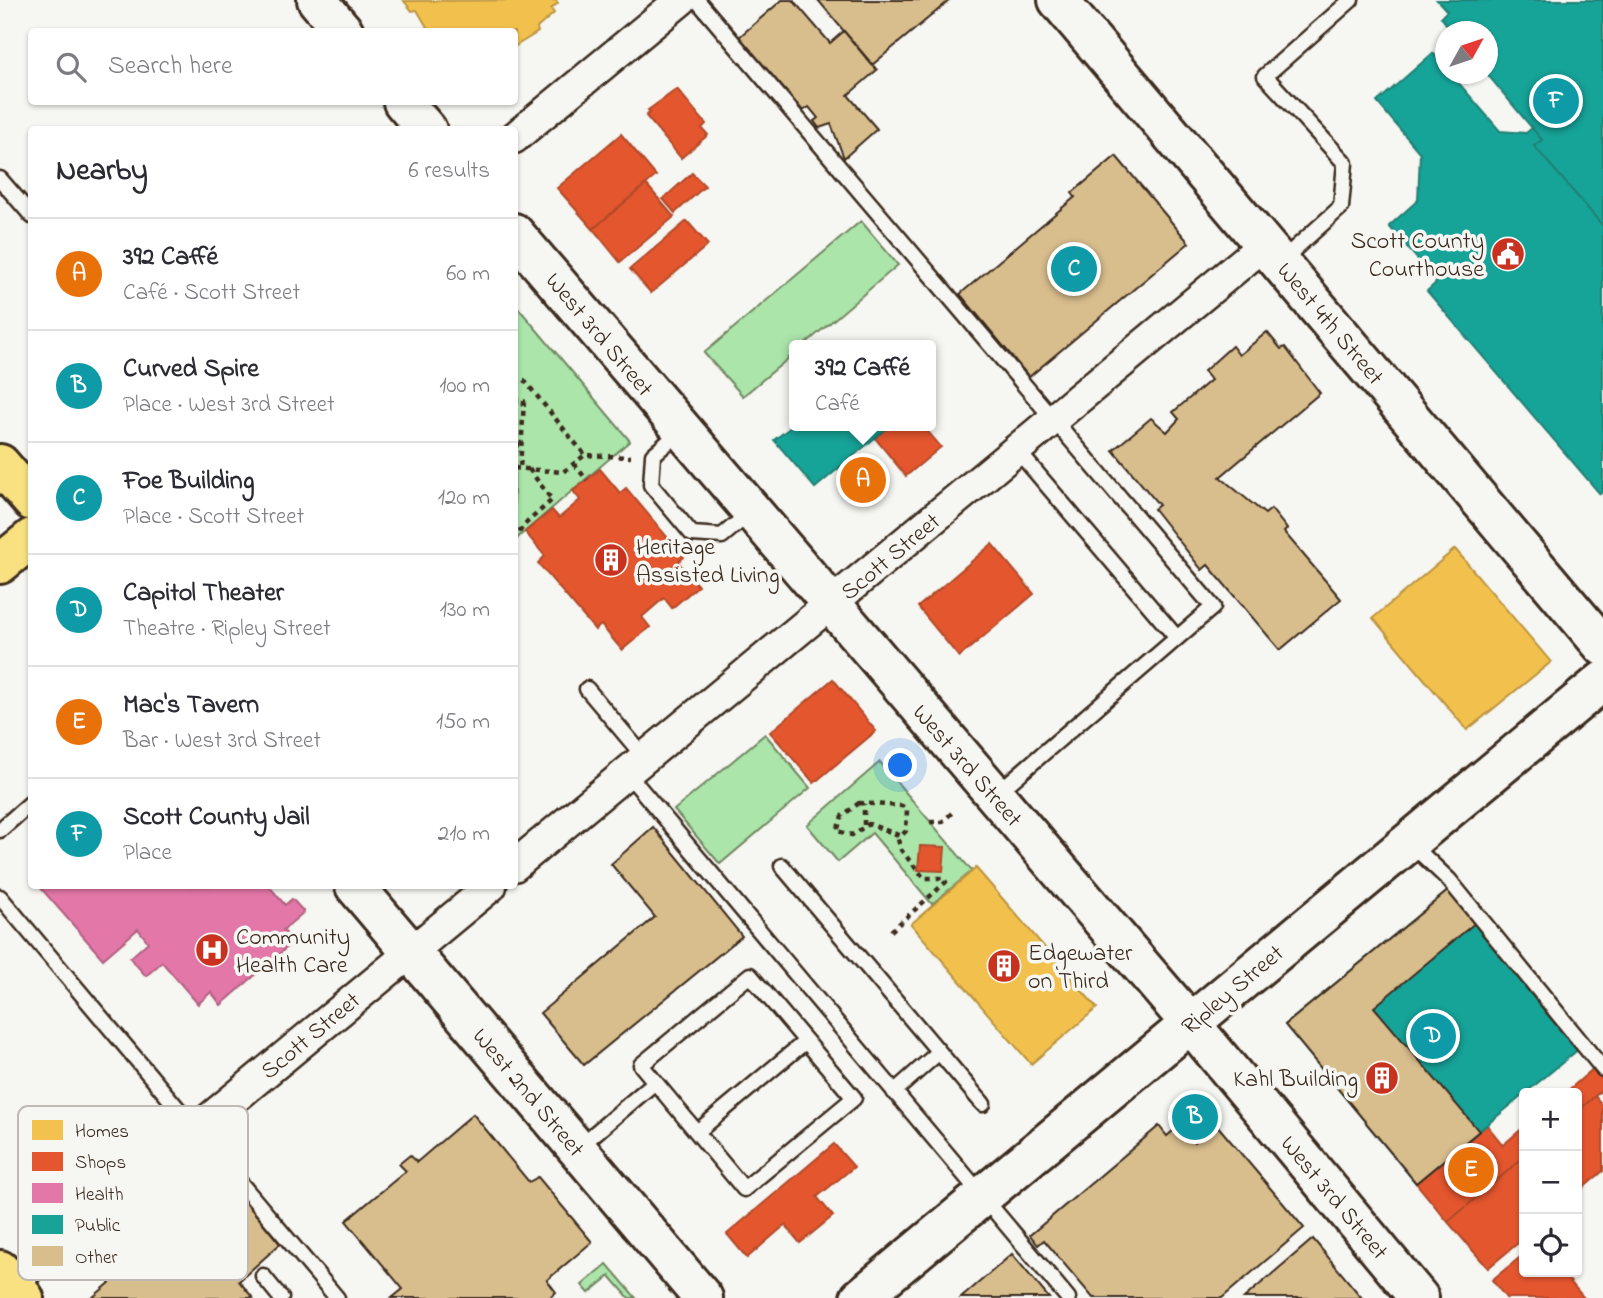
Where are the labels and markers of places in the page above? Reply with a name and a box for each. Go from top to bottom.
pin: F [1533,75,1579,127]
place label: Scott County Courthouse [1351,225,1484,288]
public building icon: Scott County Courthouse [1489,235,1527,273]
pin: C [1051,243,1097,295]
pin: A [840,454,886,506]
place label: Heritage Assisted Living [636,531,779,594]
building icon: Heritage Assisted Living [592,541,630,579]
place label: Community Health Care [236,921,350,984]
hospital icon: Community Health Care [193,931,231,969]
place label: Edgewater on Third [1028,937,1133,1000]
building icon: Edgewater on Third [985,947,1023,985]
pin: D [1410,1010,1456,1062]
building icon: Kahl Building [1363,1059,1401,1097]
place label: Kahl Building [1233,1063,1358,1098]
pin: B [1172,1091,1218,1143]
pin: E [1448,1144,1494,1196]

